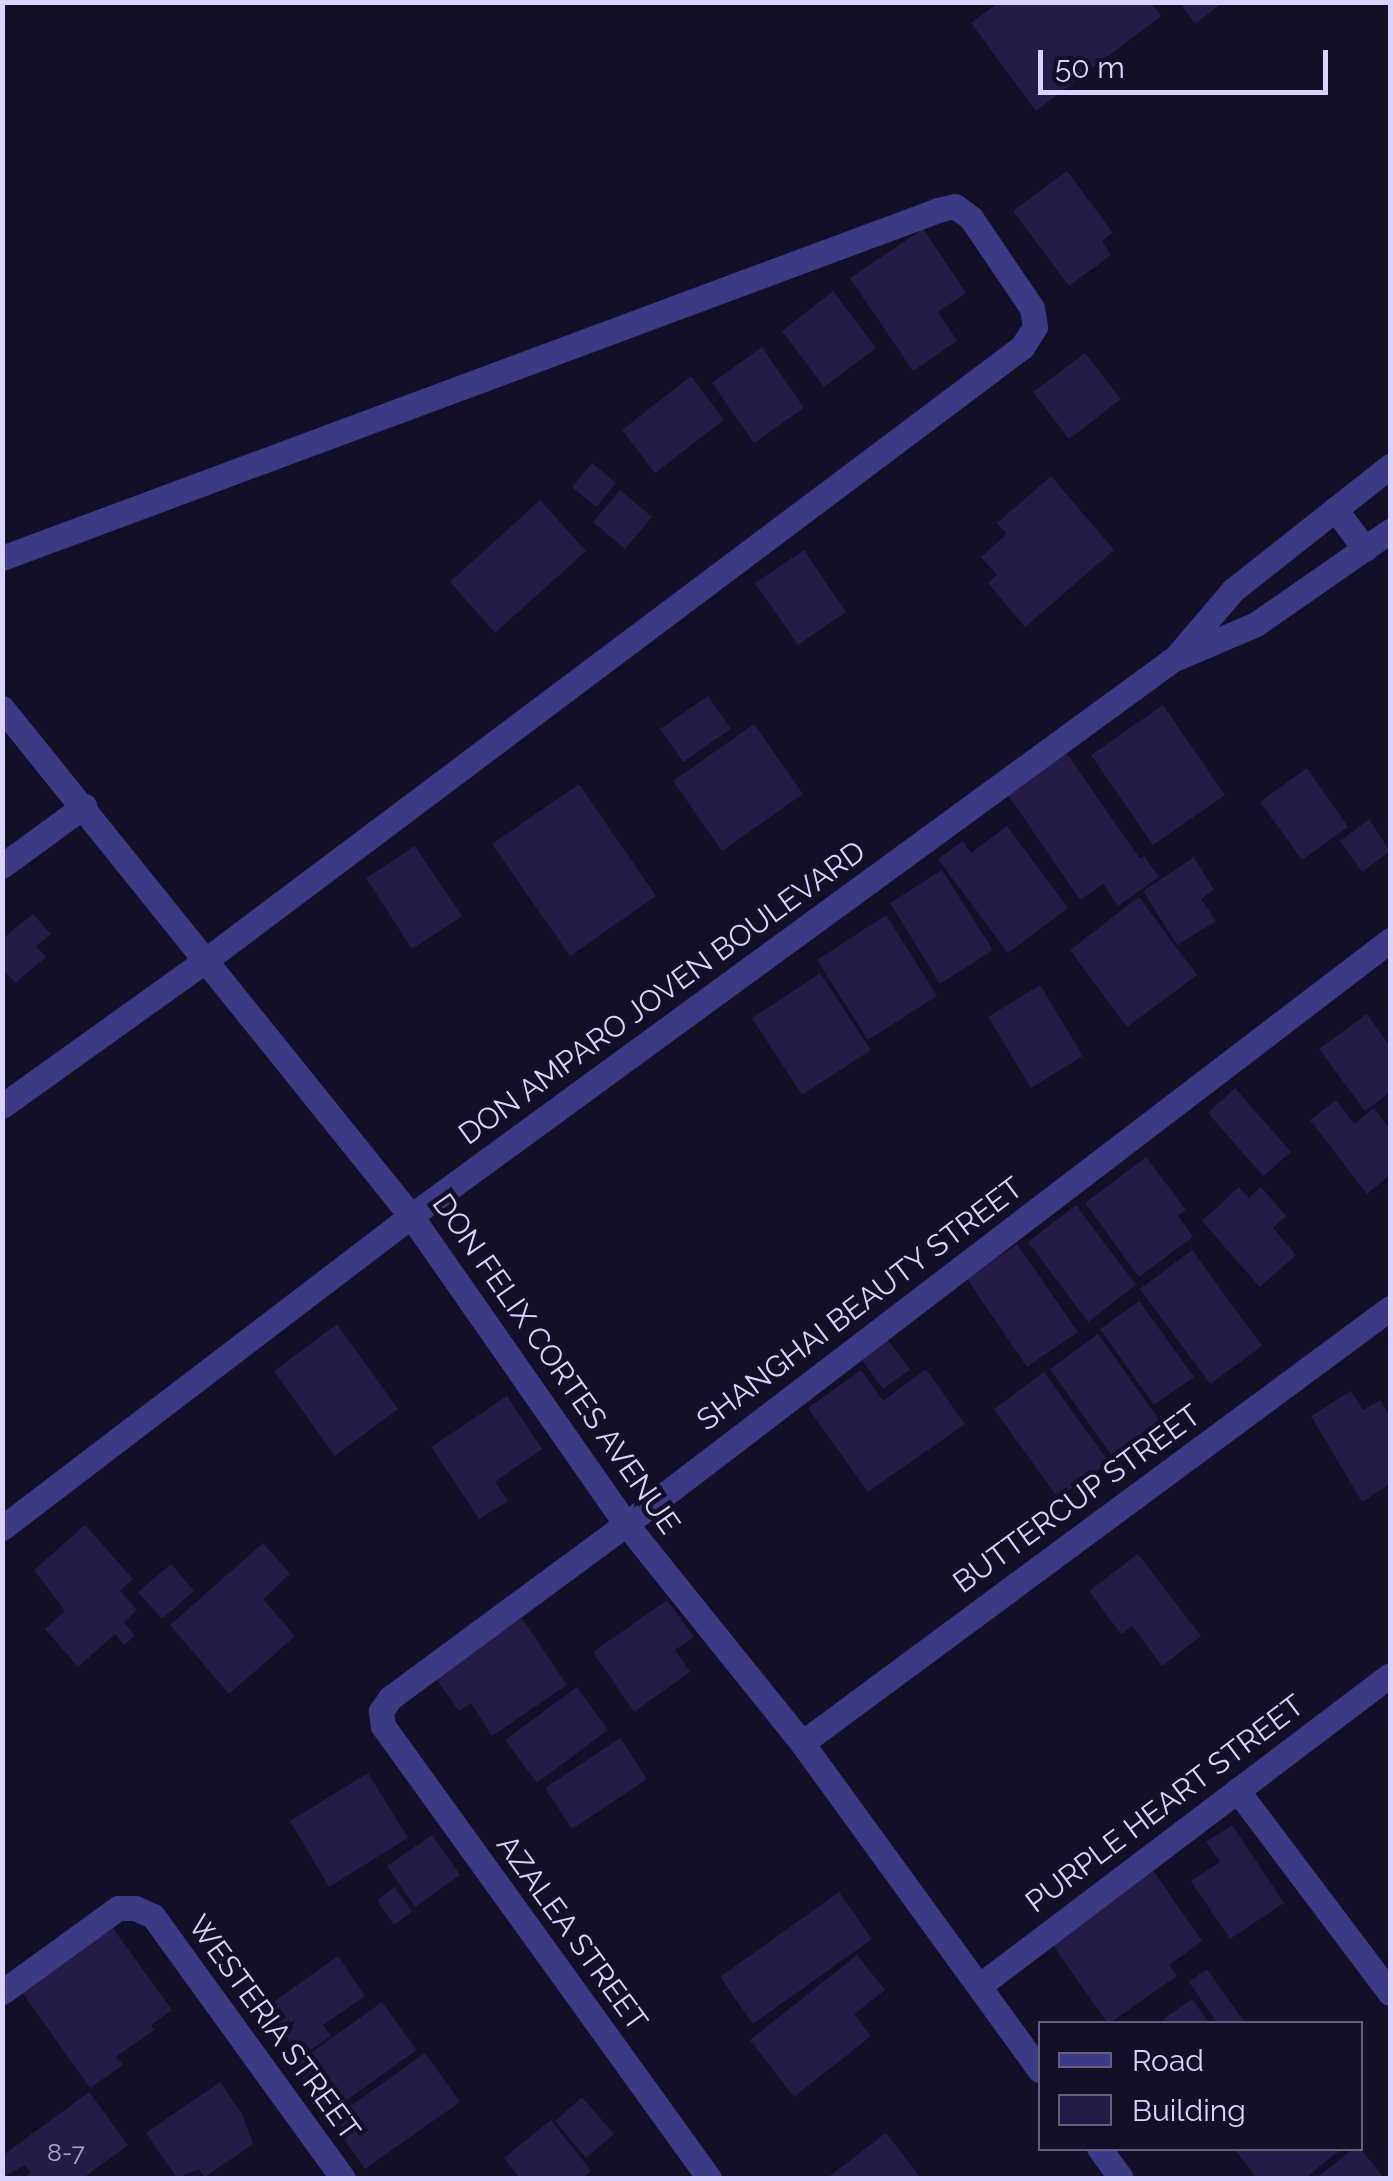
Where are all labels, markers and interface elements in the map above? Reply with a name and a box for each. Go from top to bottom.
scale bar [1043,30,1333,92]
text: 50 m [1055,50,1125,85]
street label: DON AMPARO JOVEN BOULEVARD [451,833,873,1153]
street label: SHANGHAI BEAUTY STREET [690,1169,1030,1439]
street label: DON FELIX CORTES AVENUE [424,1187,688,1541]
street label: BUTTERCUP STREET [946,1397,1208,1601]
street label: PURPLE HEART STREET [1018,1687,1312,1921]
street label: AZALEA STREET [489,1828,655,2038]
street label: WESTERIA STREET [180,1908,368,2148]
legend [1038,2021,1363,2151]
text: Road [1132,2043,1204,2078]
text: Building [1132,2093,1246,2128]
house number: 8-7 [47,2137,85,2167]

